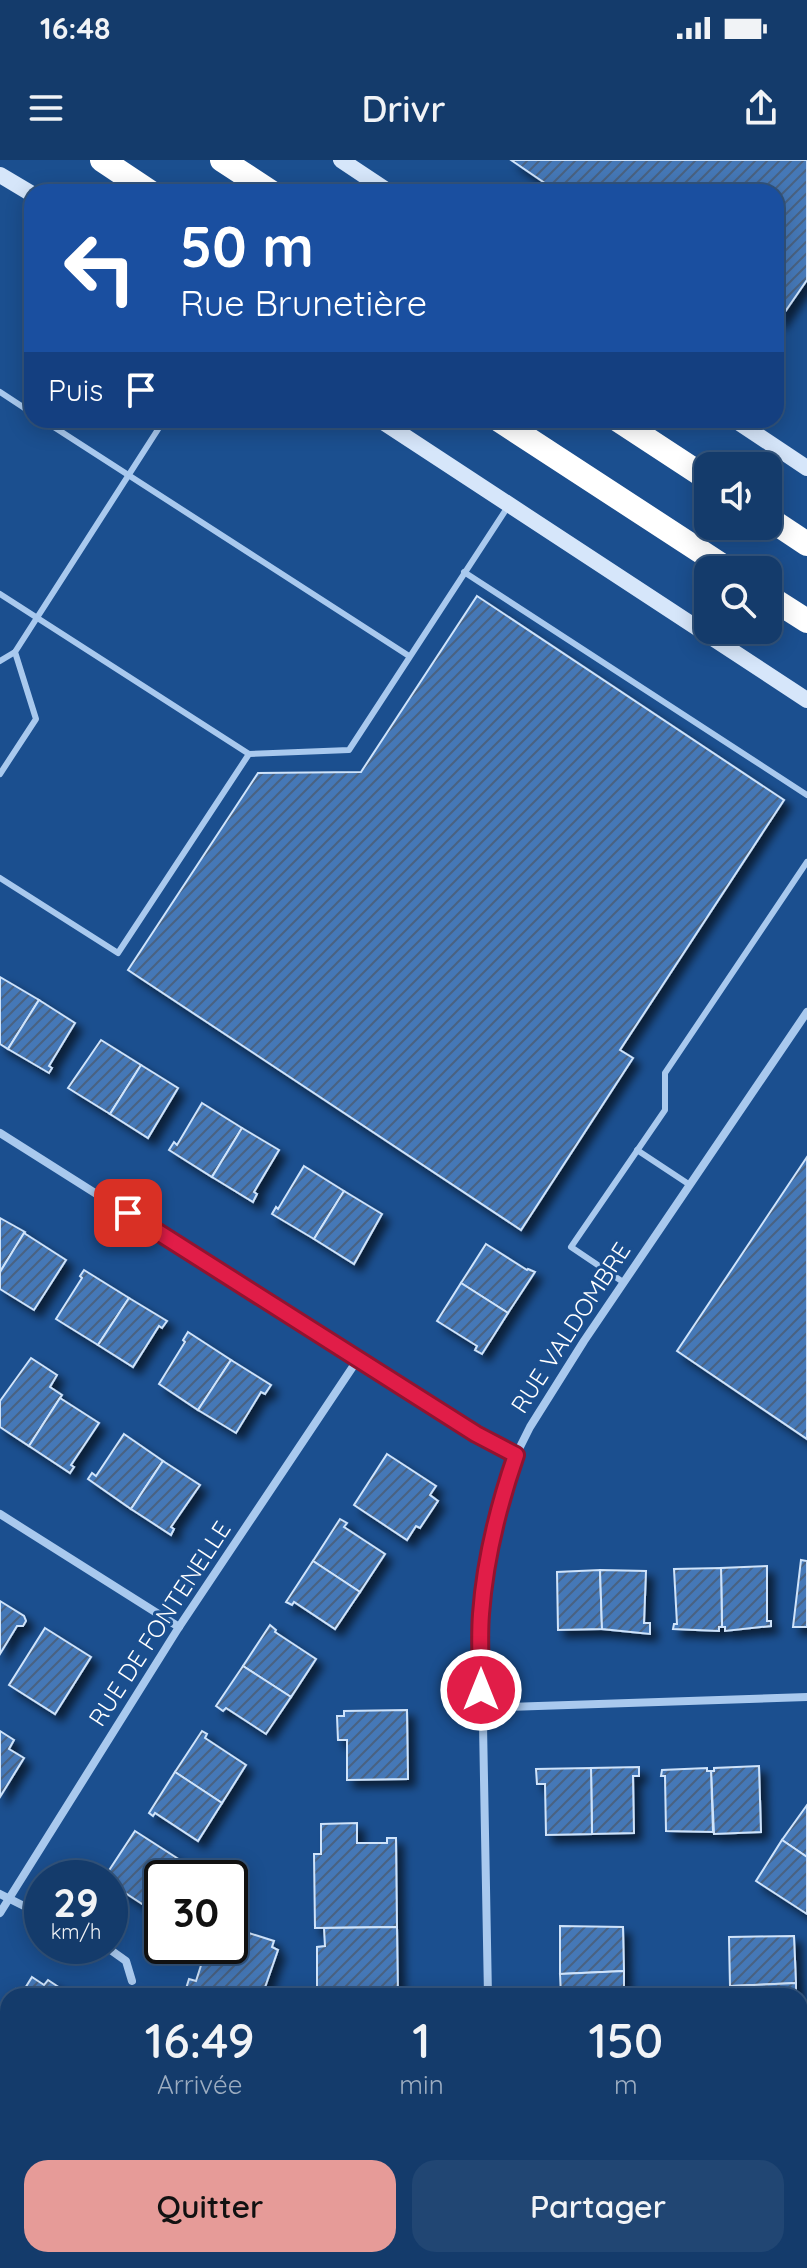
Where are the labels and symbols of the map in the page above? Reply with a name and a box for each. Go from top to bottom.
pin [94,1179,162,1247]
street label: RUE VALDOMBRE [504,1236,637,1418]
street label: RUE DE FONTENELLE [82,1515,237,1732]
position arrow [439,1648,523,1732]
speed limit sign: 30 [144,1860,248,1964]

